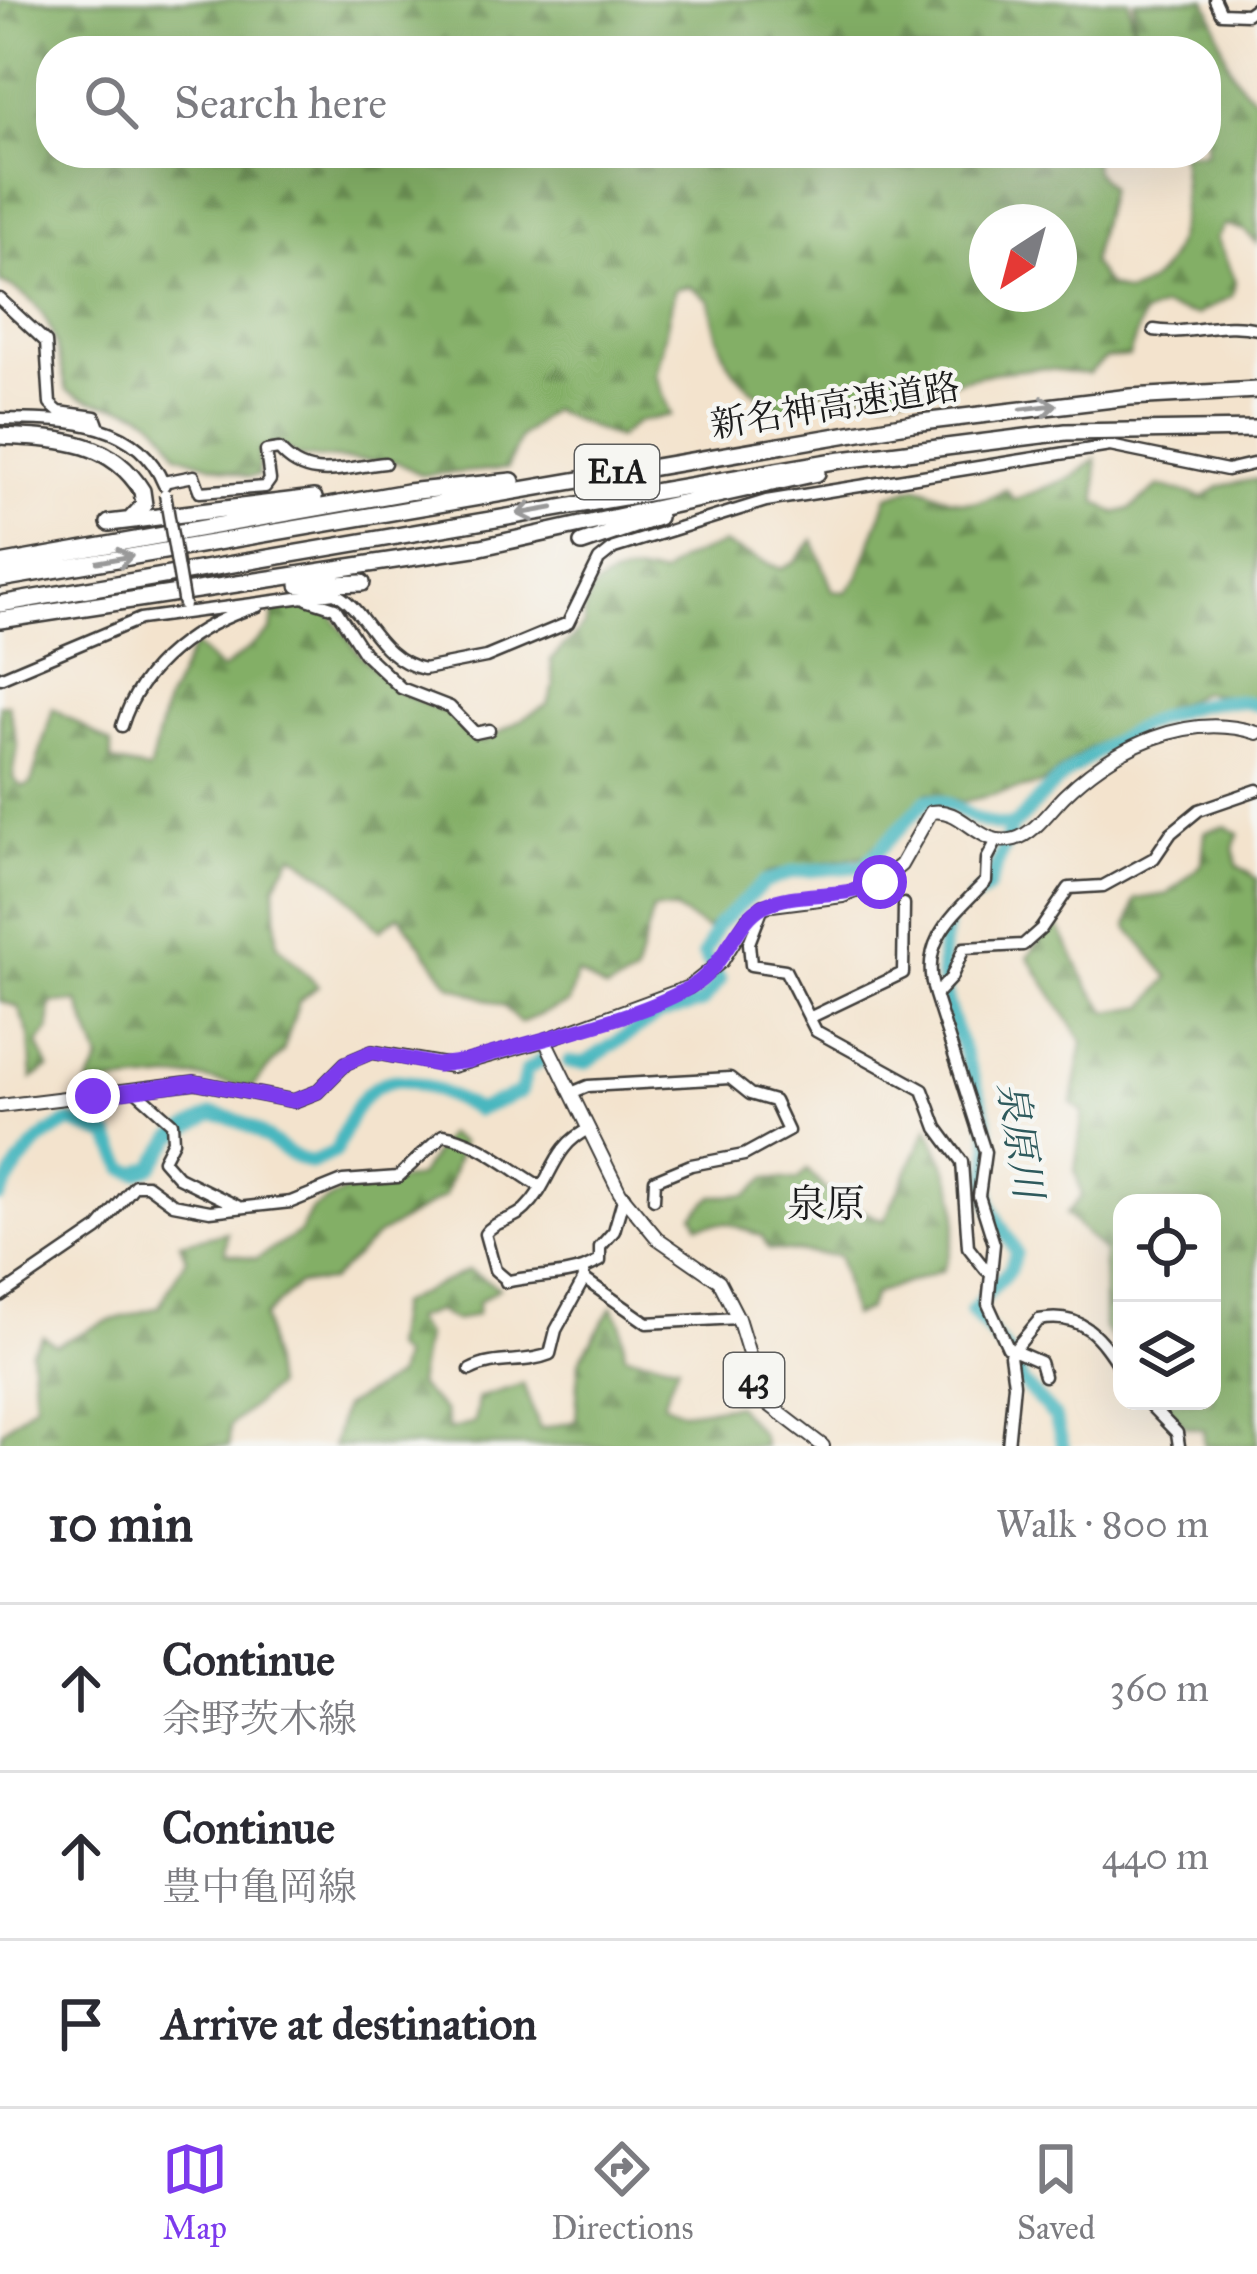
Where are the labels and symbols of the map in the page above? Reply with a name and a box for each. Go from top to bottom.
north arrow [969,204,1077,312]
street label: 新名神高速道路 [707,365,963,447]
one-way arrow [1019,395,1058,418]
road number: E1A [575,445,659,499]
one-way arrow [517,500,556,523]
one-way arrow [95,547,134,570]
route start [853,855,907,909]
route end [66,1069,120,1123]
water label: 泉原川 [987,1078,1053,1205]
district label: 泉原 [787,1180,865,1228]
road number: 43 [724,1353,784,1407]

